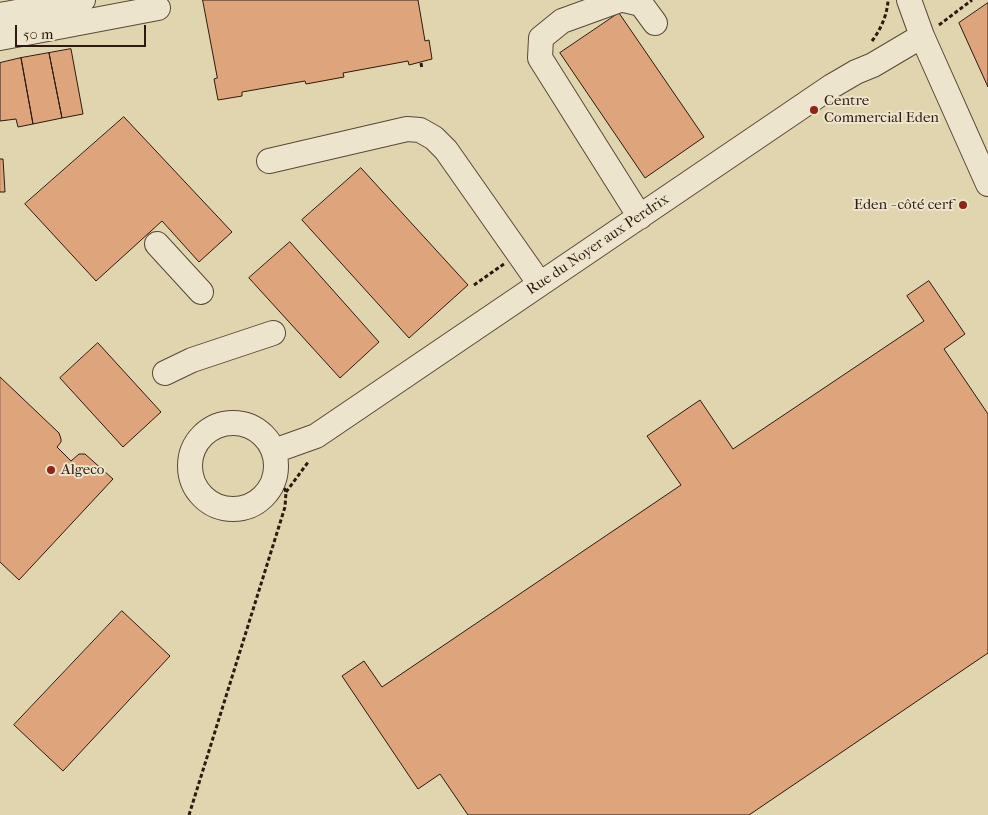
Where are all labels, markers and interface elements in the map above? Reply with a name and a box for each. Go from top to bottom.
scale bar [18,15,149,47]
text: 50 m [23,25,53,43]
place label: Centre Commercial Eden [824,92,939,127]
marker: Centre Commercial Eden [808,104,820,116]
street label: Rue du Noyer aux Perdrix [523,191,673,299]
place label: Eden - côté cerf [854,196,953,214]
marker: Eden - côté cerf [957,199,969,211]
place label: Algeco [61,461,104,479]
marker: Algeco [45,464,57,476]

